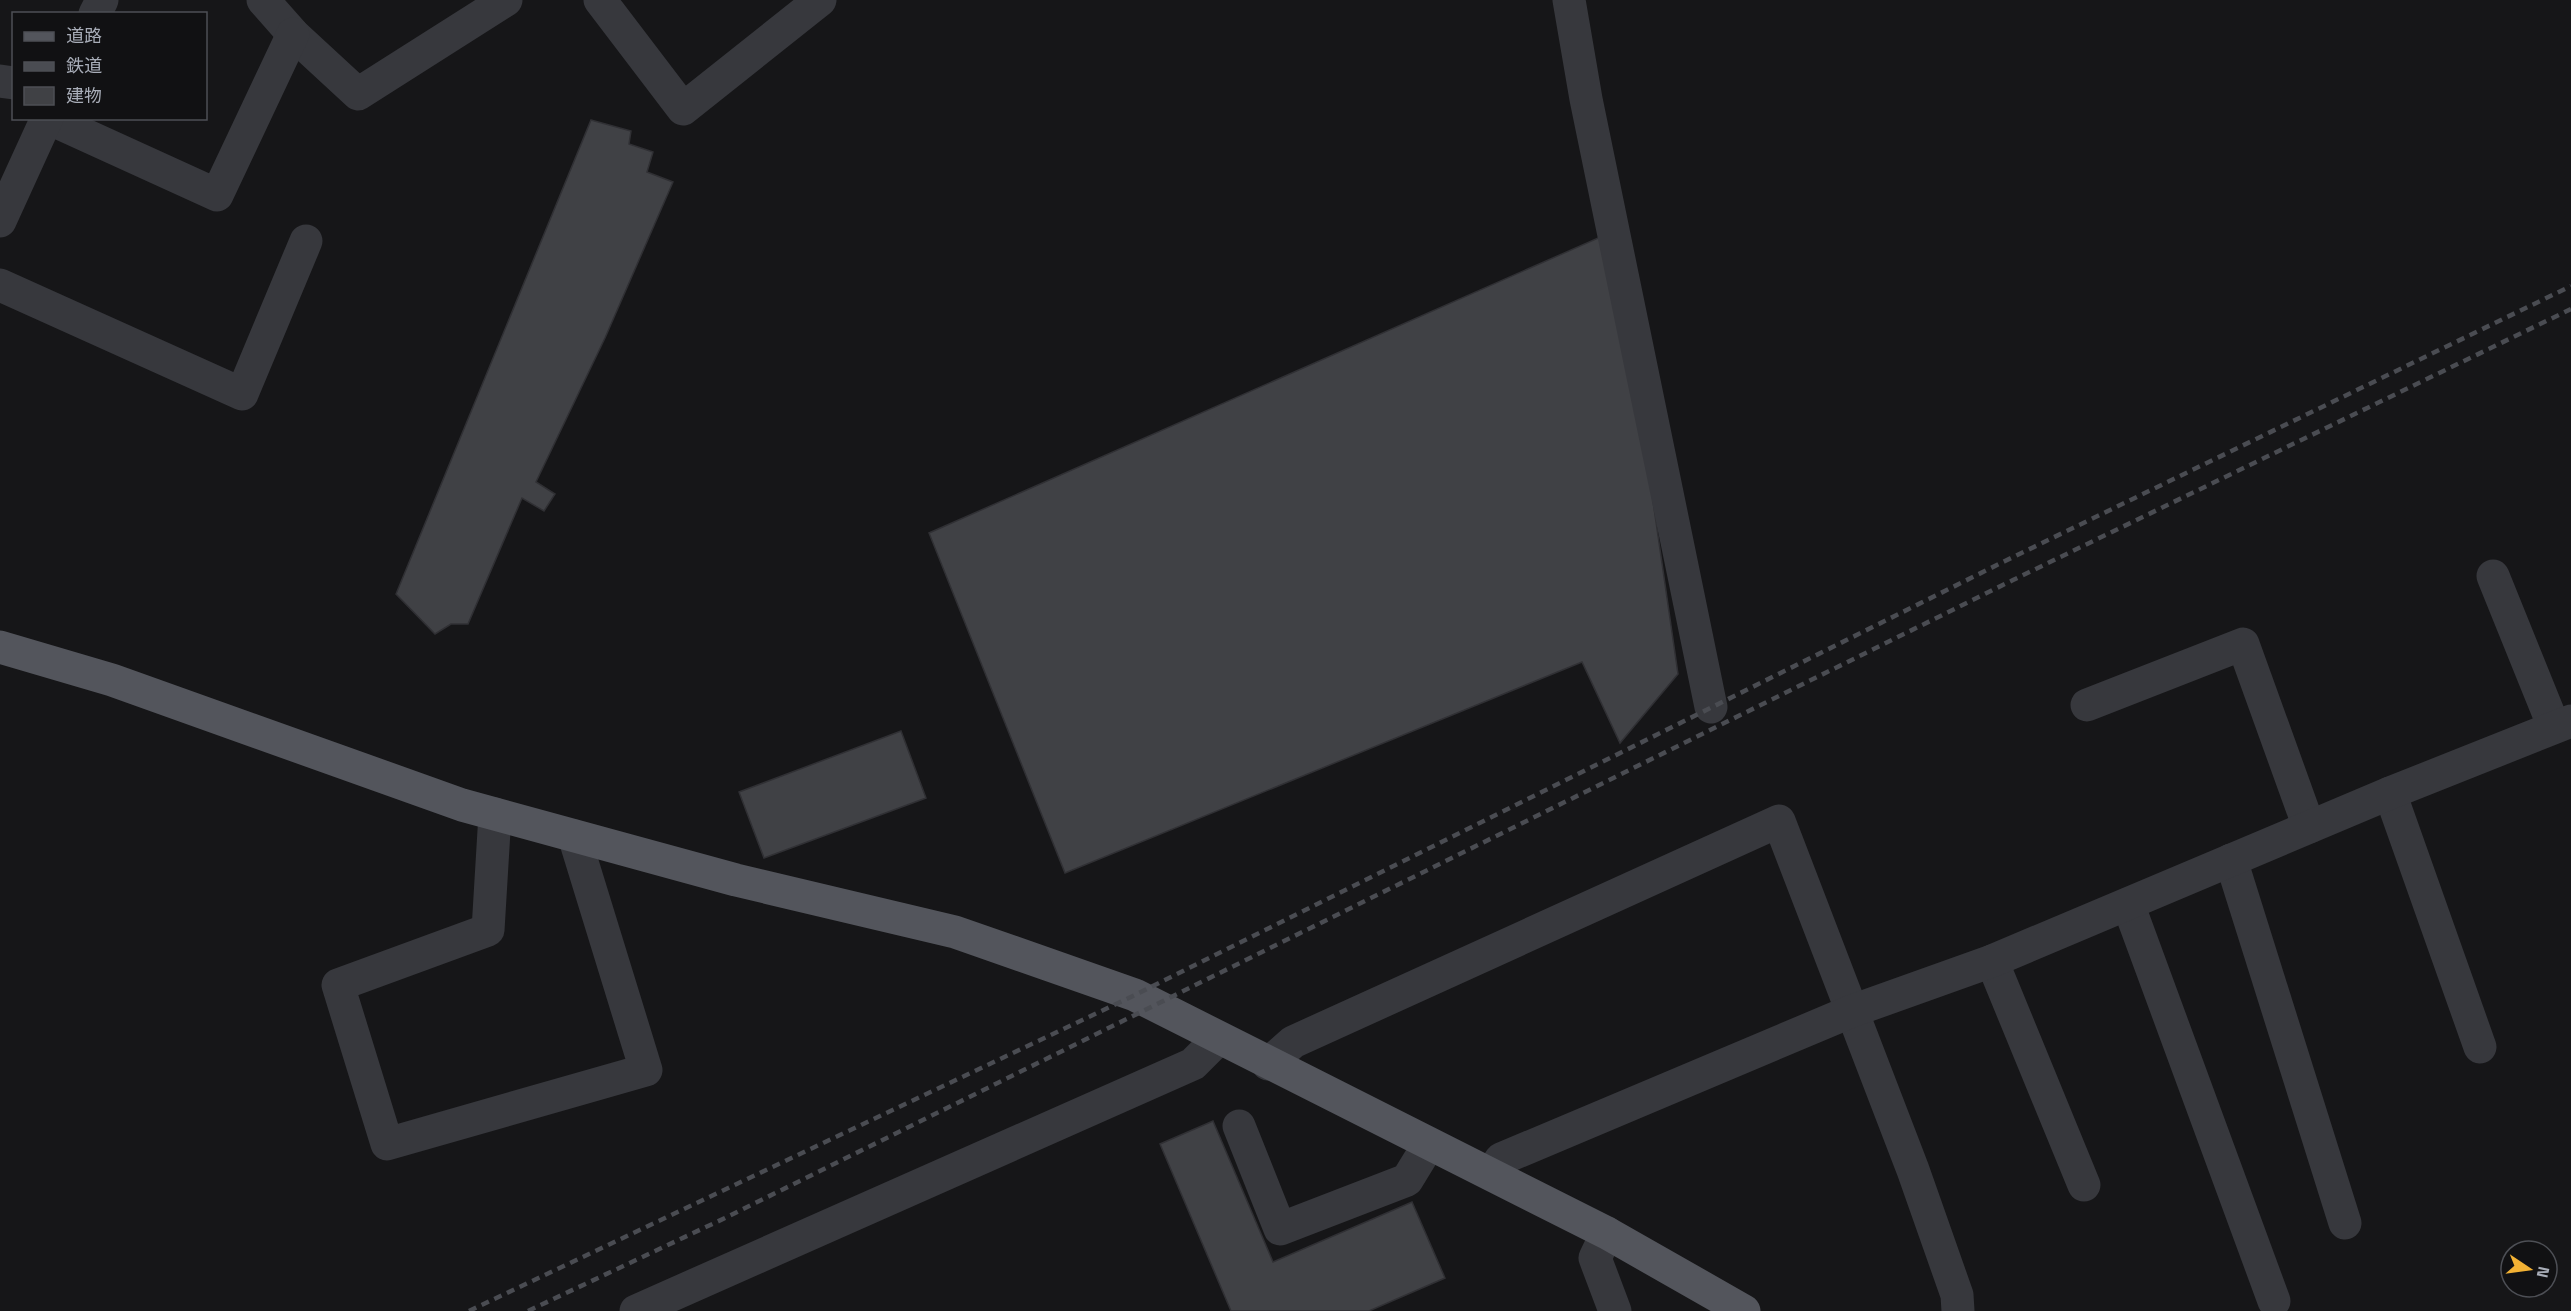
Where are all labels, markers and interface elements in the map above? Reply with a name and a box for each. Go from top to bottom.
legend [12,12,207,120]
text: 道路 [66,22,102,49]
text: 鉄道 [66,52,102,79]
text: 建物 [66,82,102,109]
north arrow [2499,1239,2559,1299]
text: N [2531,1264,2557,1280]

